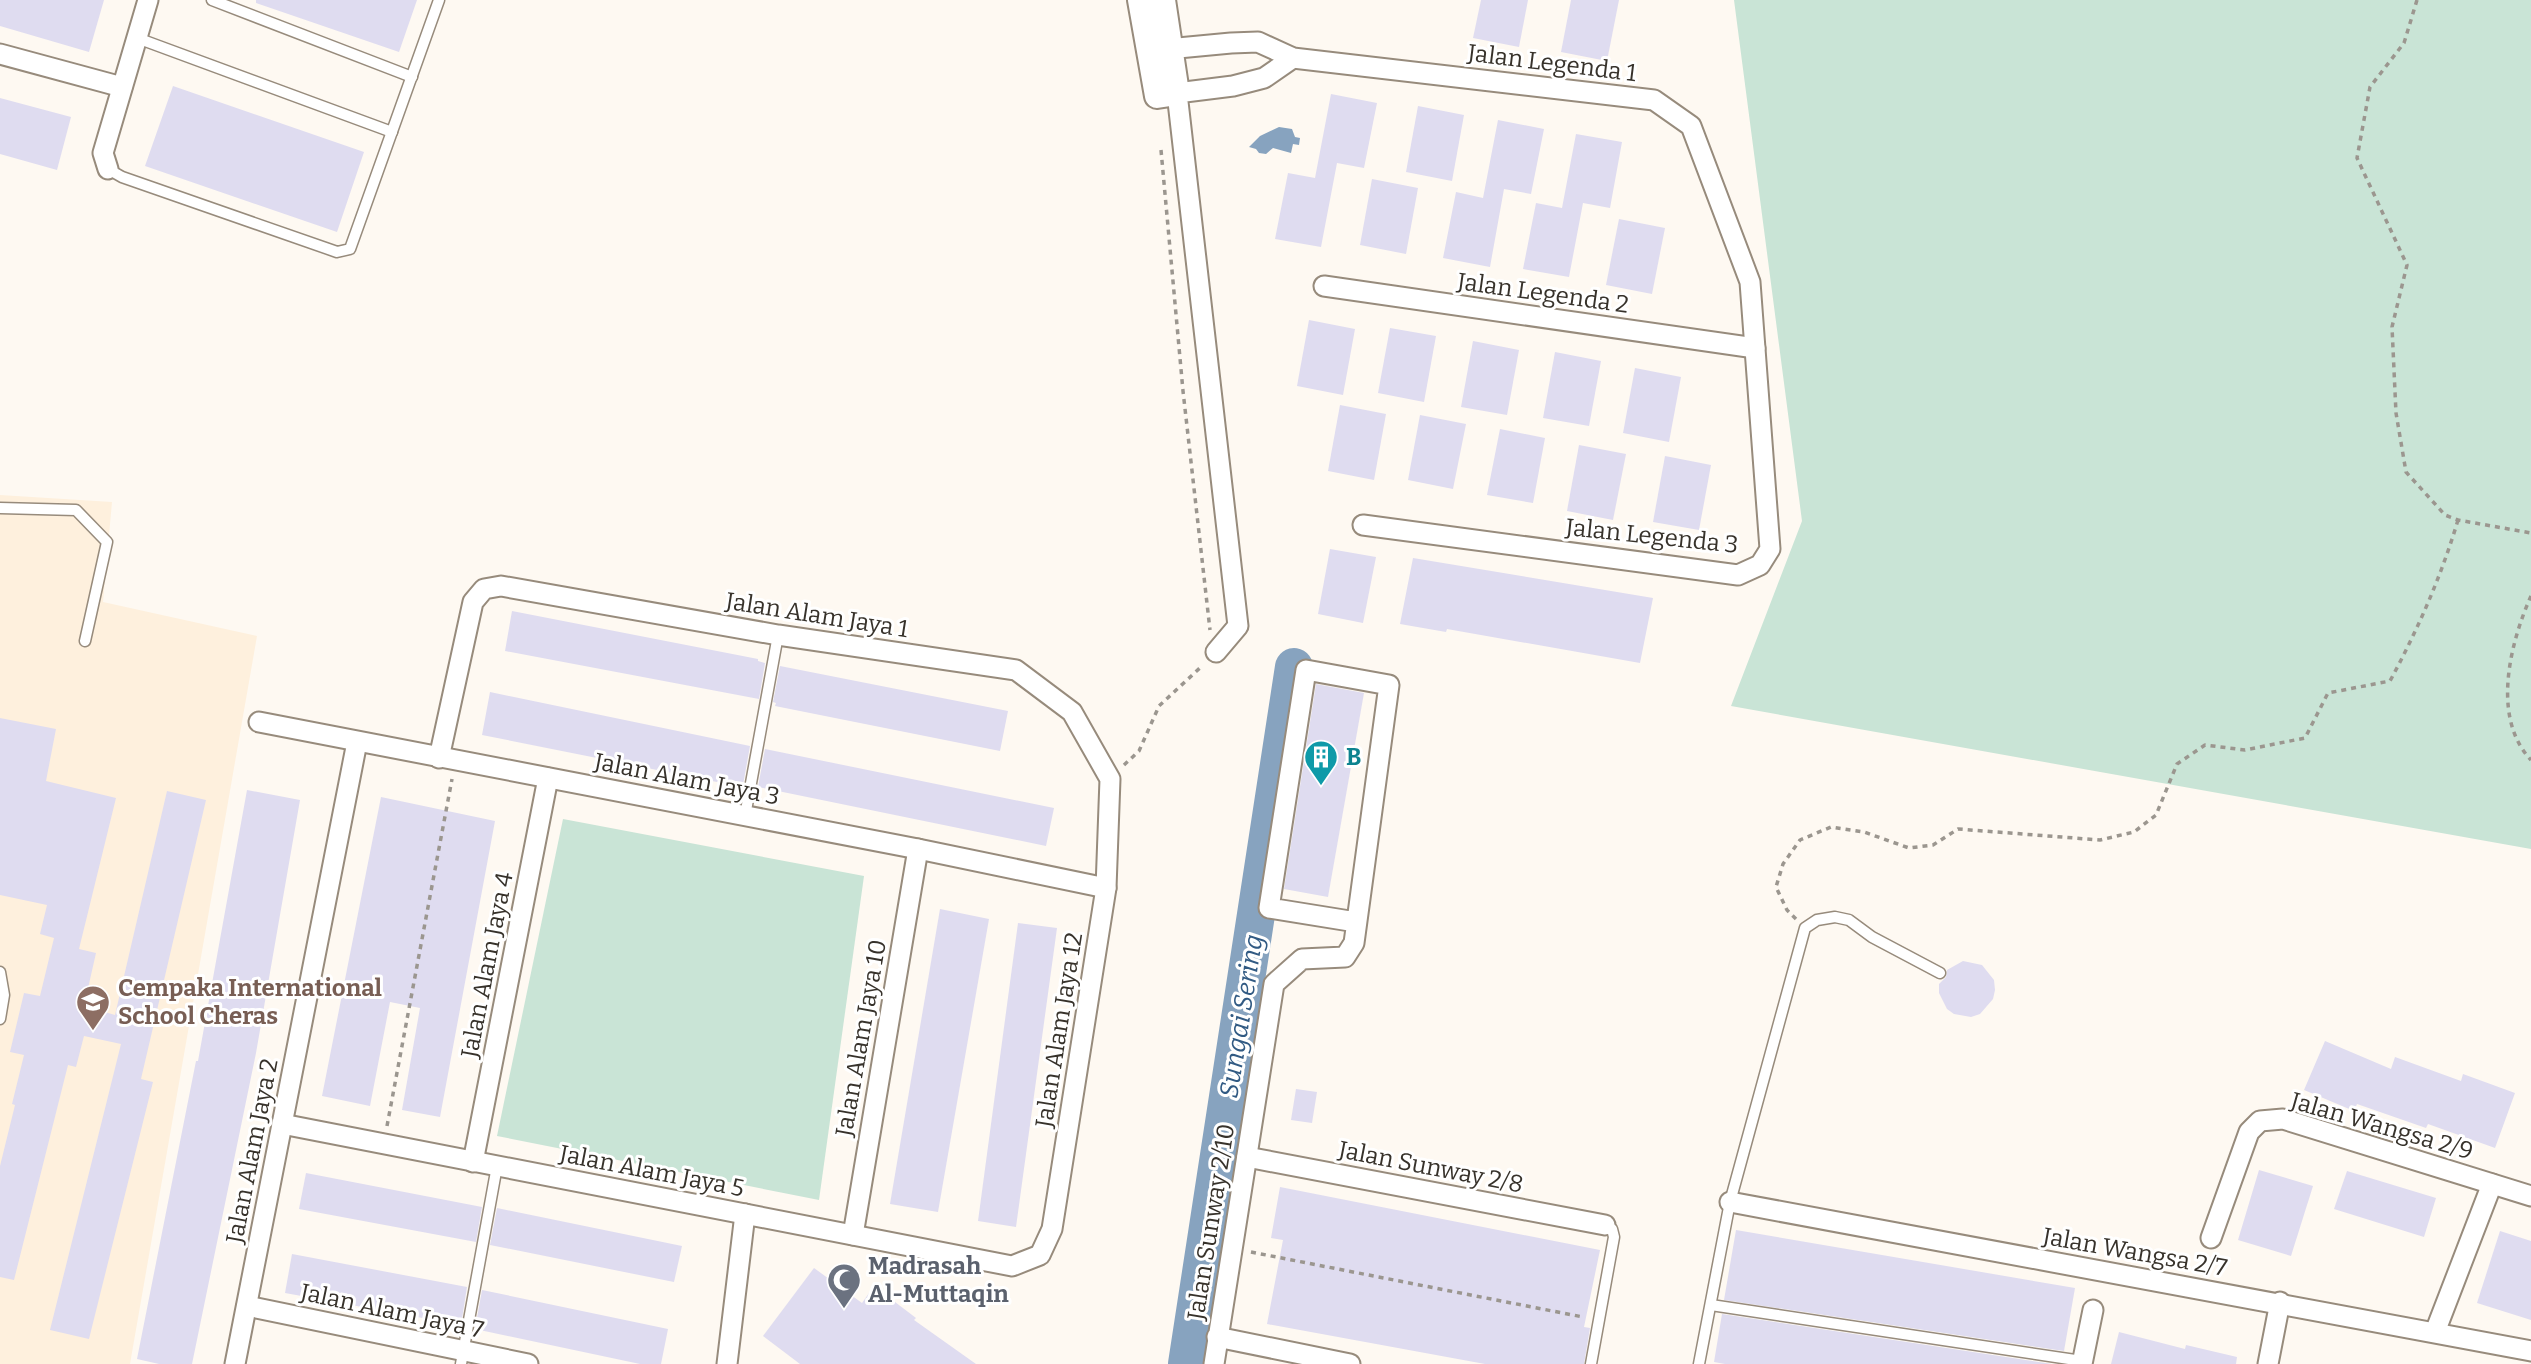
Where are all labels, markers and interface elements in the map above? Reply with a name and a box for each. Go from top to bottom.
street label: Jalan Legenda 1 [1465,39,1638,87]
street label: Jalan Legenda 2 [1455,267,1630,319]
street label: Jalan Legenda 3 [1563,513,1740,559]
street label: Jalan Alam Jaya 1 [723,587,910,643]
building icon: B [1302,738,1340,787]
place label: B [1346,743,1362,771]
street label: Jalan Alam Jaya 3 [591,747,782,811]
street label: Jalan Alam Jaya 4 [455,870,519,1061]
street label: Jalan Alam Jaya 12 [1030,930,1088,1131]
water label: Sungai Sering [1213,932,1270,1100]
street label: Jalan Alam Jaya 10 [830,937,892,1140]
place label: Cempaka International School Cheras [118,974,383,1030]
school or university icon: Cempaka International School Cheras [74,983,112,1032]
street label: Jalan Alam Jaya 2 [220,1056,284,1247]
street label: Jalan Wangsa 2/9 [2287,1086,2476,1165]
street label: Jalan Sunway 2/10 [1182,1122,1240,1323]
street label: Jalan Sunway 2/8 [1335,1135,1526,1199]
street label: Jalan Alam Jaya 5 [556,1139,747,1203]
street label: Jalan Wangsa 2/7 [2040,1222,2229,1282]
place label: Madrasah Al-Muttaqin [868,1252,1009,1308]
mosque icon: Madrasah Al-Muttaqin [825,1261,863,1310]
street label: Jalan Alam Jaya 7 [297,1278,486,1344]

